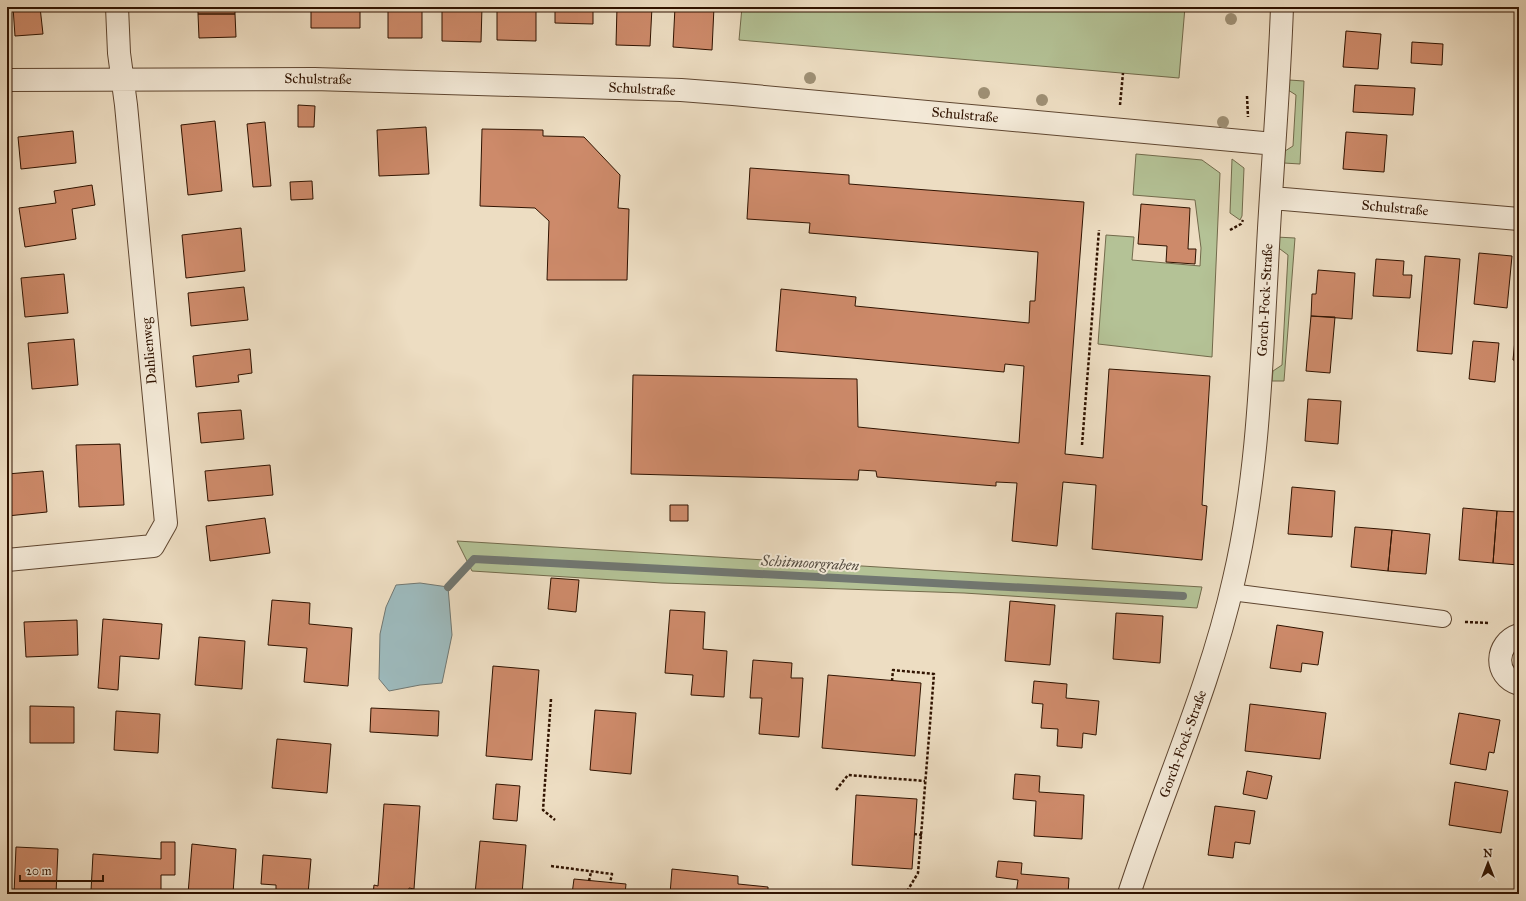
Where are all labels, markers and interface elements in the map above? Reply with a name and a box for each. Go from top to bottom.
street label: Schulstraße [284,70,352,88]
street label: Schulstraße [608,79,676,99]
street label: Schulstraße [931,104,999,126]
street label: Schulstraße [1361,197,1429,219]
street label: Gorch-Fock-Straße [1254,243,1276,357]
street label: Dahlienweg [138,316,160,385]
water label: Schitmoorgraben [759,551,860,575]
street label: Gorch-Fock-Straße [1156,688,1210,800]
north arrow [1468,843,1508,883]
text: N [1483,847,1493,860]
scale bar [20,857,103,883]
text: 20 m [26,864,52,878]

